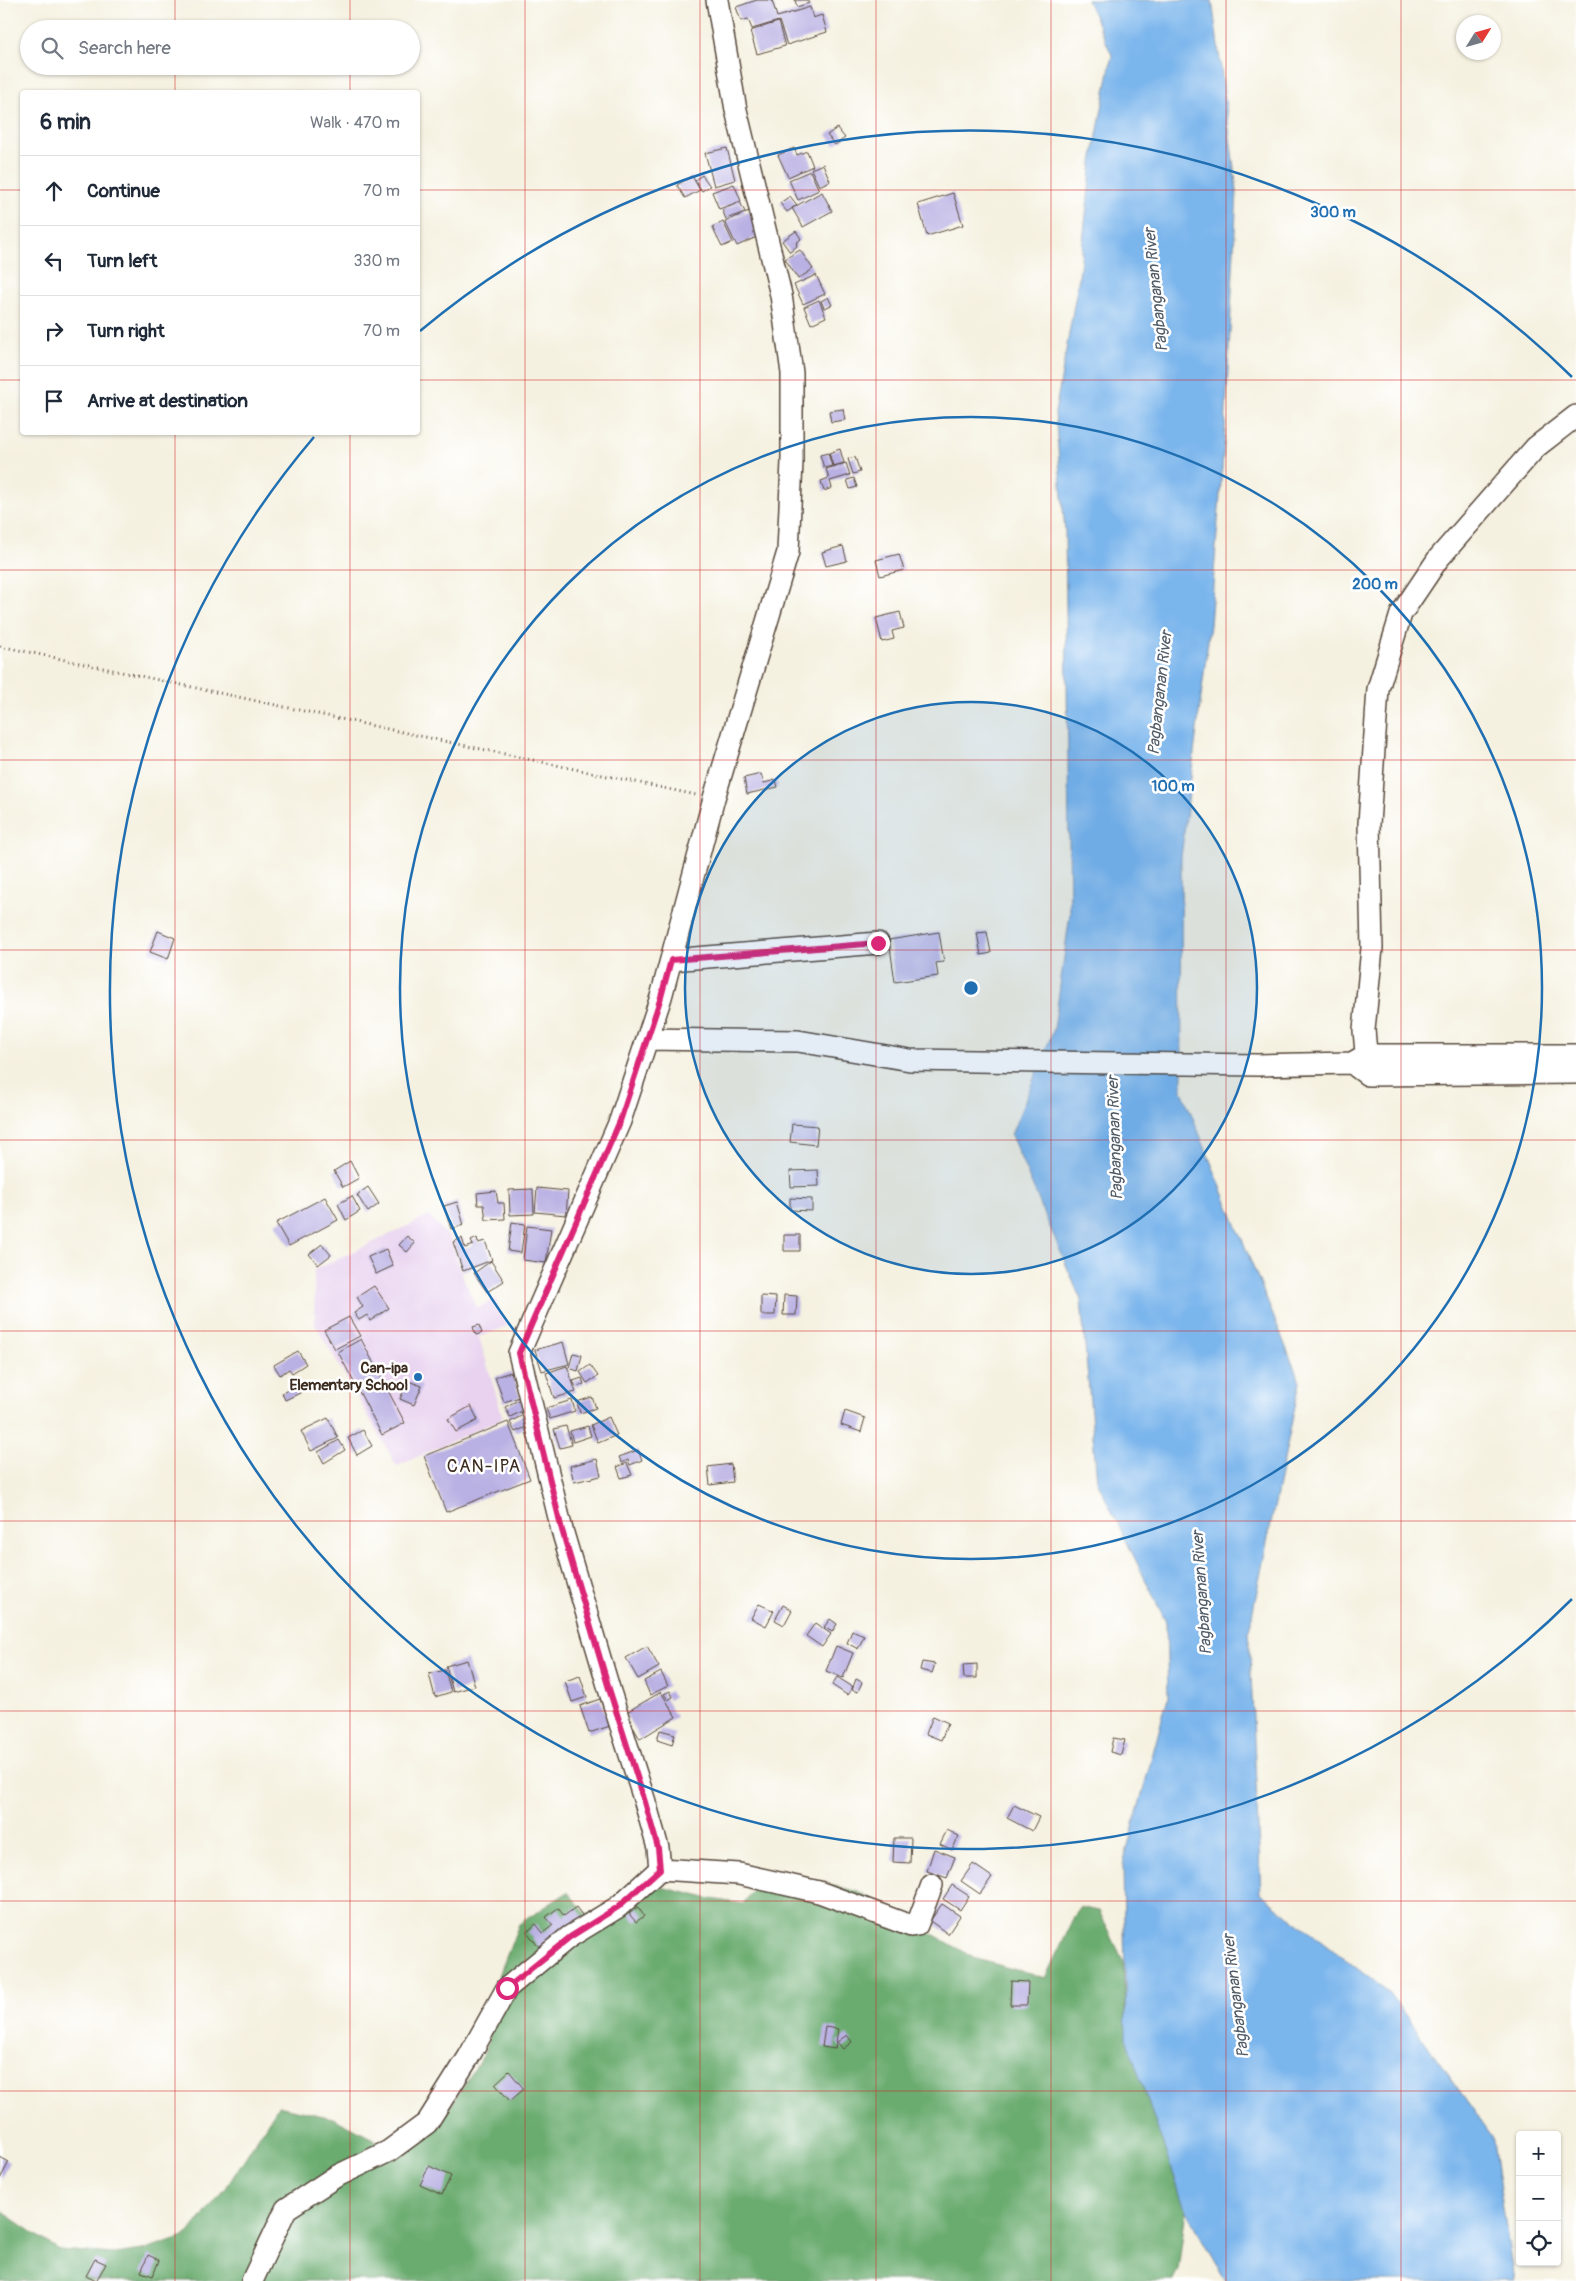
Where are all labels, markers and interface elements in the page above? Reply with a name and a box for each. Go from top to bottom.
north arrow [1456,15,1501,60]
search box [20,20,420,75]
icon: search [38,34,66,62]
text: Search here [78,36,171,60]
text: 6 min [40,109,91,136]
text: Walk · 470 m [310,113,400,133]
icon: ahead [40,177,68,205]
text: Continue [87,179,160,203]
text: 70 m [363,181,400,201]
text: 300 m [1310,203,1356,222]
water label: Pagbanganan River [1139,225,1172,353]
icon: left [40,247,68,275]
text: Turn left [87,249,157,273]
text: 330 m [354,251,400,271]
icon: right [40,317,68,345]
text: Turn right [87,319,165,343]
text: 70 m [363,321,400,341]
icon: arrive [40,387,68,415]
text: Arrive at destination [87,389,248,413]
text: 200 m [1352,575,1398,594]
water label: Pagbanganan River [1144,628,1177,756]
text: 100 m [1152,777,1194,796]
route end [867,932,890,955]
centre of rings [962,979,980,997]
water label: Pagbanganan River [1103,1073,1127,1201]
place label: Can-ipa Elementary School [290,1359,408,1395]
marker: Can-ipa Elementary School [412,1371,424,1383]
district label: CAN-IPA [447,1455,521,1478]
water label: Pagbanganan River [1188,1528,1216,1656]
water label: Pagbanganan River [1218,1931,1254,2059]
route start [496,1977,519,2000]
map controls [1516,2131,1561,2266]
button: + [1516,2131,1561,2176]
button: − [1516,2176,1561,2221]
button: locate [1516,2221,1561,2266]

